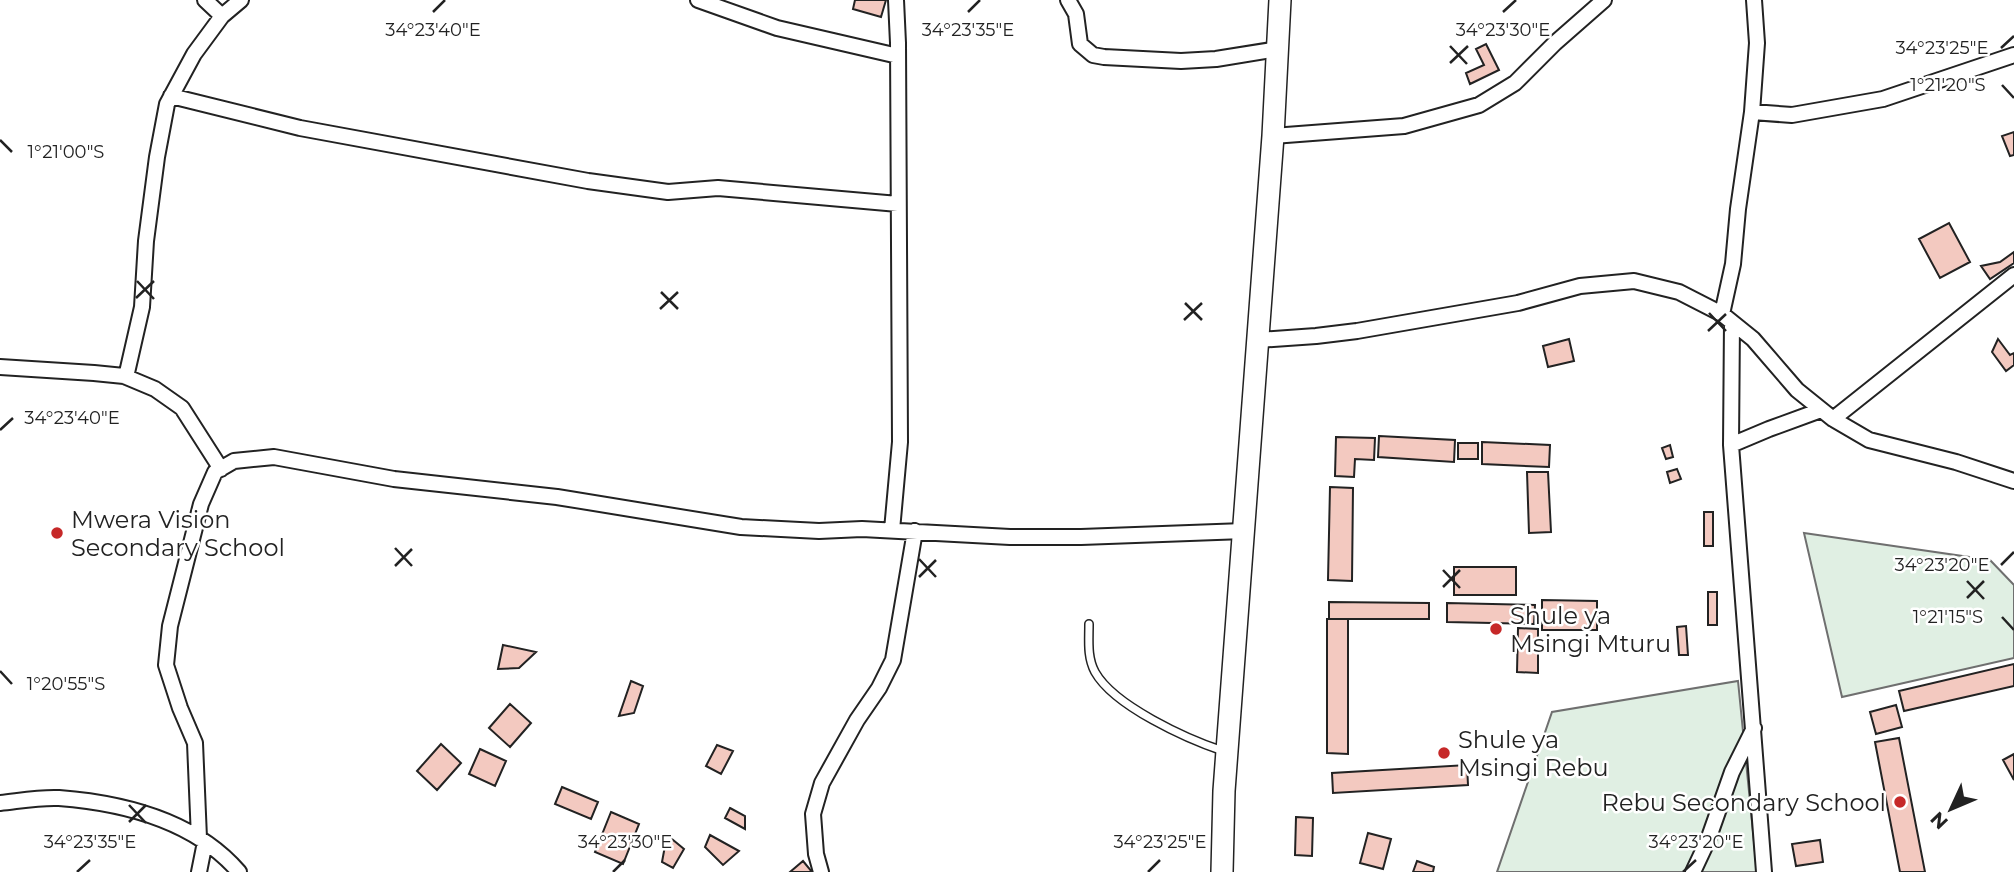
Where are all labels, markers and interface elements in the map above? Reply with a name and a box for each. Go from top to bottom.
text: 34°23'40"E [385,19,481,41]
text: 34°23'35"E [922,19,1014,41]
text: 34°23'30"E [1456,19,1550,41]
text: 34°23'25"E [1895,37,1989,59]
text: 1°21'20"S [1910,74,1986,96]
text: 1°21'00"S [28,141,104,163]
text: 34°23'40"E [24,407,120,429]
place label: Mwera Vision Secondary School [71,505,285,562]
marker: Mwera Vision Secondary School [49,525,65,541]
text: 34°23'20"E [1895,554,1989,576]
place label: Shule ya Msingi Mturu [1510,601,1671,658]
text: 1°21'15"S [1913,606,1983,628]
marker: Shule ya Msingi Mturu [1488,621,1504,637]
text: 1°20'55"S [27,673,105,695]
place label: Shule ya Msingi Rebu [1458,725,1609,782]
marker: Shule ya Msingi Rebu [1436,745,1452,761]
north arrow [1916,774,1986,844]
place label: Rebu Secondary School [1602,788,1886,817]
marker: Rebu Secondary School [1892,794,1908,810]
text: N [1926,807,1953,834]
text: 34°23'35"E [44,831,136,853]
text: 34°23'30"E [578,831,672,853]
text: 34°23'25"E [1113,831,1207,853]
text: 34°23'20"E [1649,831,1743,853]

